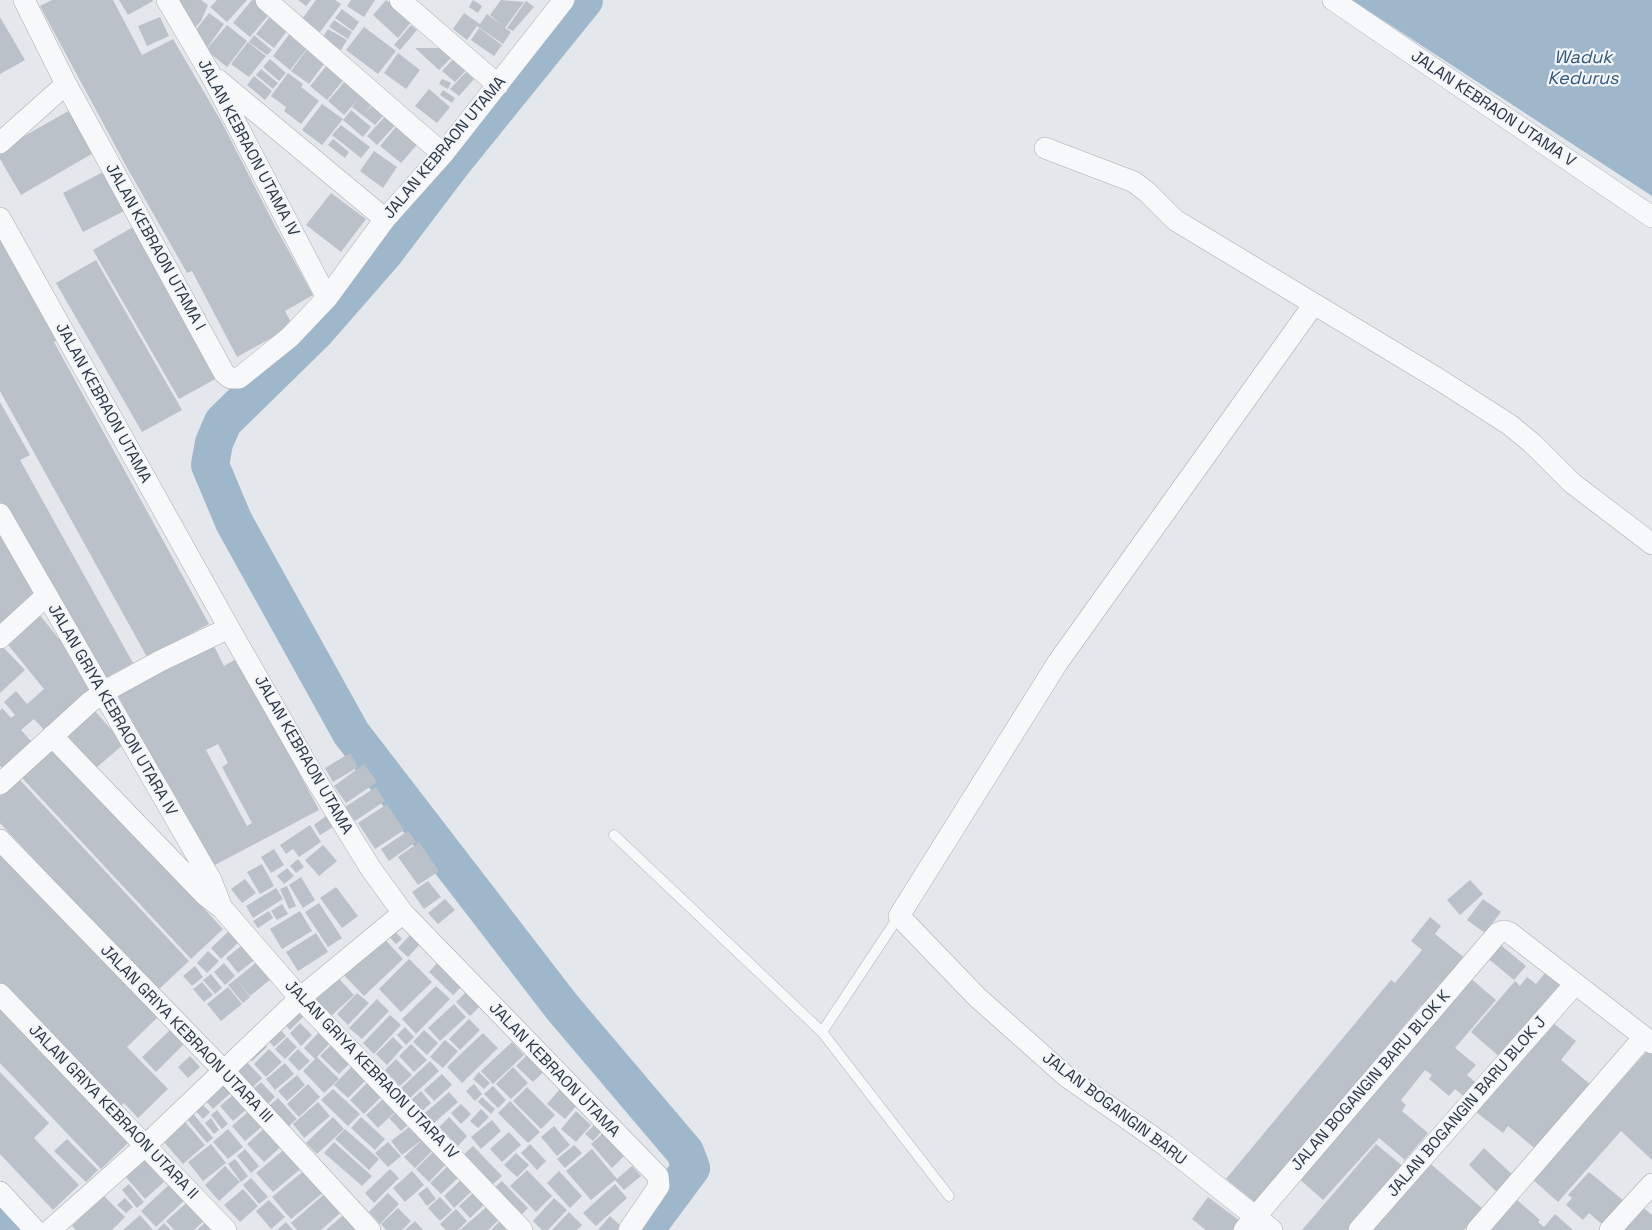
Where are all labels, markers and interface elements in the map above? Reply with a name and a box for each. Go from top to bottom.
street label: JALAN KEBRAON UTAMA V [1407,47,1579,171]
water label: Waduk Kedurus [1547,47,1619,90]
street label: JALAN KEBRAON UTAMA IV [193,56,303,240]
street label: JALAN KEBRAON UTAMA [380,73,510,223]
street label: JALAN KEBRAON UTAMA I [101,160,209,334]
street label: JALAN KEBRAON UTAMA [51,319,155,487]
street label: JALAN GRIYA KEBRAON UTARA IV [43,601,181,819]
street label: JALAN KEBRAON UTAMA [250,672,356,838]
street label: JALAN GRIYA KEBRAON UTARA III [96,941,276,1127]
street label: JALAN GRIYA KEBRAON UTARA IV [280,976,462,1164]
street label: JALAN BOGANGIN BARU BLOK K [1287,987,1455,1175]
street label: JALAN KEBRAON UTAMA [484,998,624,1142]
street label: JALAN BOGANGIN BARU BLOK J [1383,1013,1551,1201]
street label: JALAN GRIYA KEBRAON UTARA II [24,1021,202,1203]
street label: JALAN BOGANGIN BARU [1038,1048,1190,1170]

